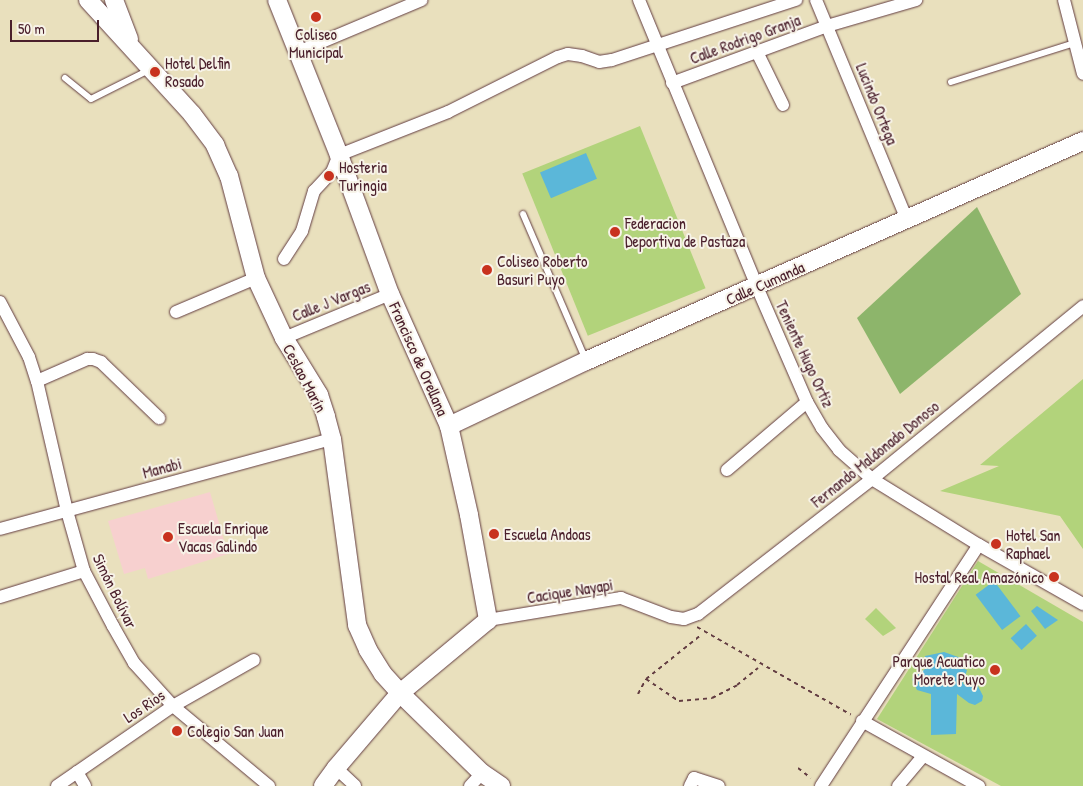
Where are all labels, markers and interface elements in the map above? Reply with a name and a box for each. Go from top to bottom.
scale bar [12,10,101,42]
street label: Calle Rodrigo Granja [687,10,803,68]
marker: Coliseo Municipal [310,11,322,23]
text: 50 m [18,18,45,39]
place label: Coliseo Municipal [289,24,343,62]
place label: Hotel Delfin Rosado [165,53,231,91]
street label: Lucindo Ortega [852,61,902,147]
marker: Hotel Delfin Rosado [149,66,161,78]
place label: Hosteria Turingia [339,157,387,195]
marker: Hosteria Turingia [323,170,335,182]
place label: Federacion Deportiva de Pastaza [625,213,745,251]
marker: Federacion Deportiva de Pastaza [609,226,621,238]
place label: Coliseo Roberto Basuri Puyo [497,251,587,289]
street label: Calle Cumanda [723,257,807,309]
marker: Coliseo Roberto Basuri Puyo [481,264,493,276]
street label: Calle J Vargas [289,277,373,325]
street label: Teniente Hugo Ortiz [772,297,838,411]
street label: Francisco de Orellana [385,299,453,419]
street label: Ceslao Marín [279,341,331,415]
street label: Fernando Maldonado Donoso [807,397,943,511]
street label: Manabi [140,454,184,482]
place label: Escuela Enrique Vacas Galindo [178,518,269,556]
place label: Escuela Andoas [504,524,591,544]
place label: Hotel San Raphael [1006,525,1061,563]
marker: Escuela Andoas [488,528,500,540]
marker: Escuela Enrique Vacas Galindo [162,531,174,543]
marker: Hotel San Raphael [990,538,1002,550]
street label: Simón Bolívar [89,551,141,631]
place label: Hostal Real Amazónico [915,567,1044,587]
marker: Hostal Real Amazónico [1048,571,1060,583]
street label: Cacique Nayapi [526,575,614,607]
place label: Parque Acuatico Morete Puyo [893,651,985,689]
marker: Parque Acuatico Morete Puyo [989,664,1001,676]
street label: Los Rios [120,685,168,727]
place label: Colegio San Juan [187,721,284,741]
marker: Colegio San Juan [171,725,183,737]

